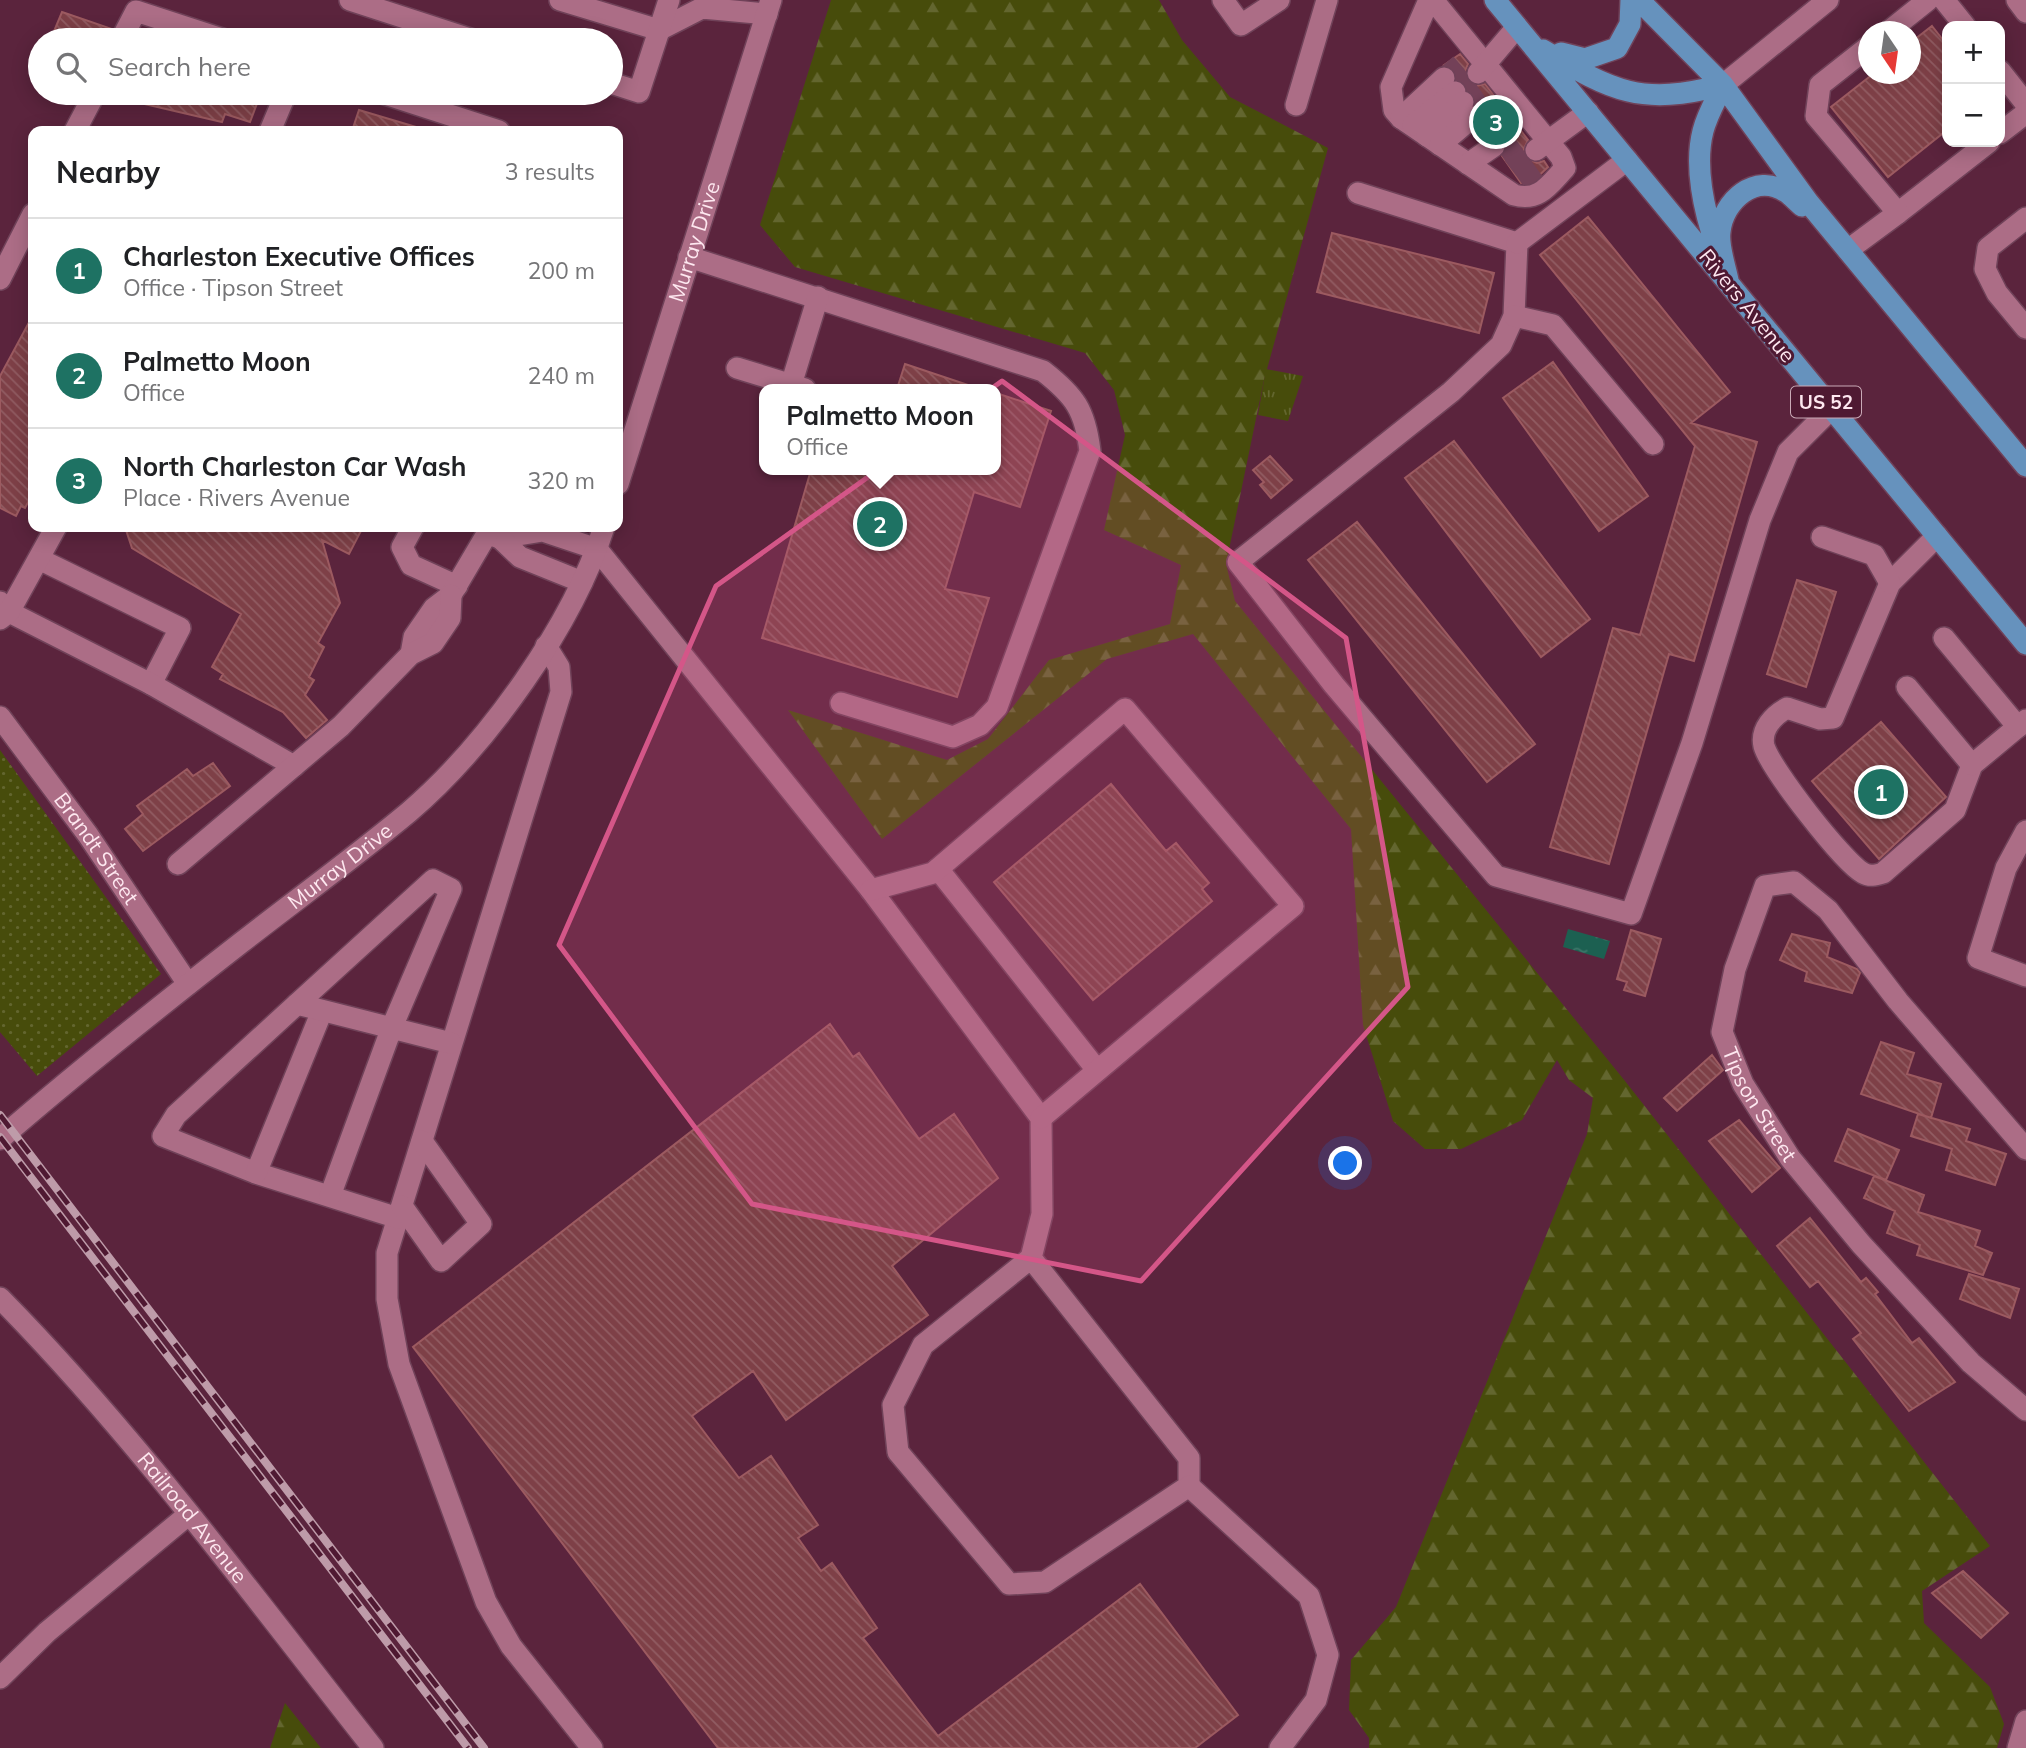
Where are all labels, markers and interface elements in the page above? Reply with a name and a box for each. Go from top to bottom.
north arrow [1858,21,1921,84]
map controls [1942,21,2005,147]
button: + [1942,21,2005,84]
search box [28,28,623,105]
icon: search [52,48,90,86]
text: Search here [108,50,251,83]
button: − [1942,84,2005,147]
pin: 3 [1473,96,1519,148]
text: Nearby [56,153,160,191]
text: 3 results [505,157,595,186]
street label: Murray Drive [662,178,725,305]
text: Charleston Executive Offices [123,240,475,273]
street label: Rivers Avenue [1694,243,1801,367]
text: 1 [72,256,86,285]
text: 200 m [527,256,595,285]
text: Office · Tipson Street [123,273,343,302]
text: Palmetto Moon [123,345,311,378]
text: 2 [72,361,86,390]
text: 240 m [527,361,595,390]
text: Office [123,378,185,407]
popup [759,384,1001,475]
road number: US 52 [1791,386,1861,418]
text: Palmetto Moon [786,399,974,432]
text: Office [786,432,848,461]
text: North Charleston Car Wash [123,450,467,483]
text: 3 [72,466,86,495]
text: 320 m [527,466,595,495]
text: Place · Rivers Avenue [123,483,350,512]
pin: 2 [857,498,903,550]
pin: 1 [1858,766,1904,818]
street label: Brandt Street [49,787,145,909]
street label: Murray Drive [282,817,397,914]
street label: Tipson Street [1717,1043,1803,1166]
your location [1328,1146,1362,1180]
street label: Railroad Avenue [132,1446,253,1588]

